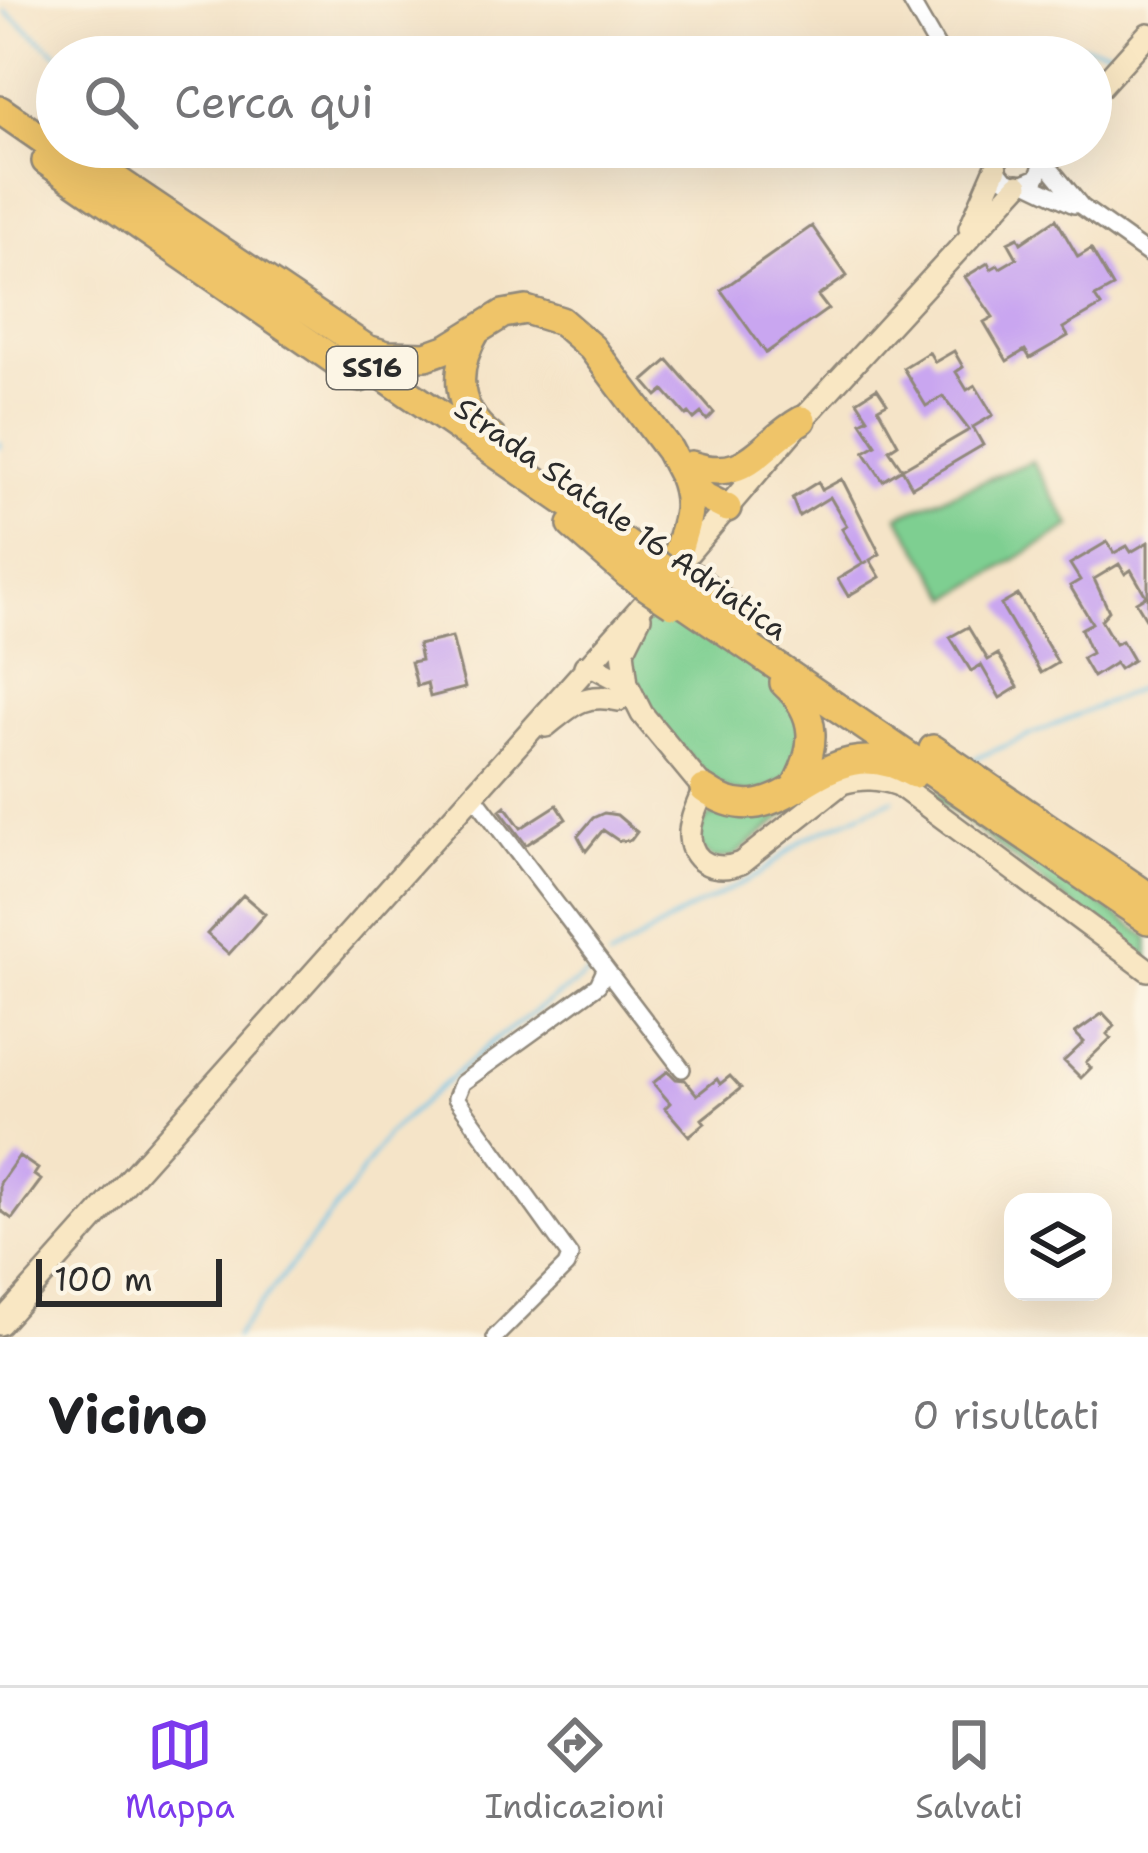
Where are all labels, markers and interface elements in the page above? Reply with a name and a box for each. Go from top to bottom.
search box [36,36,1112,168]
icon: search [78,69,144,135]
text: Cerca qui [174,72,374,132]
road number: SS16 [327,347,417,389]
street label: Strada Statale 16 Adriatica [446,388,796,650]
map controls [1004,1193,1112,1301]
button: layers [1004,1193,1112,1301]
scale bar [36,1253,222,1306]
text: 100 m [54,1257,153,1302]
text: Vicino [48,1381,208,1449]
text: 0 risultati [912,1389,1100,1441]
tab: Mappa [125,1712,235,1829]
tab: Indicazioni [485,1712,665,1829]
tab: Salvati [915,1712,1023,1829]

